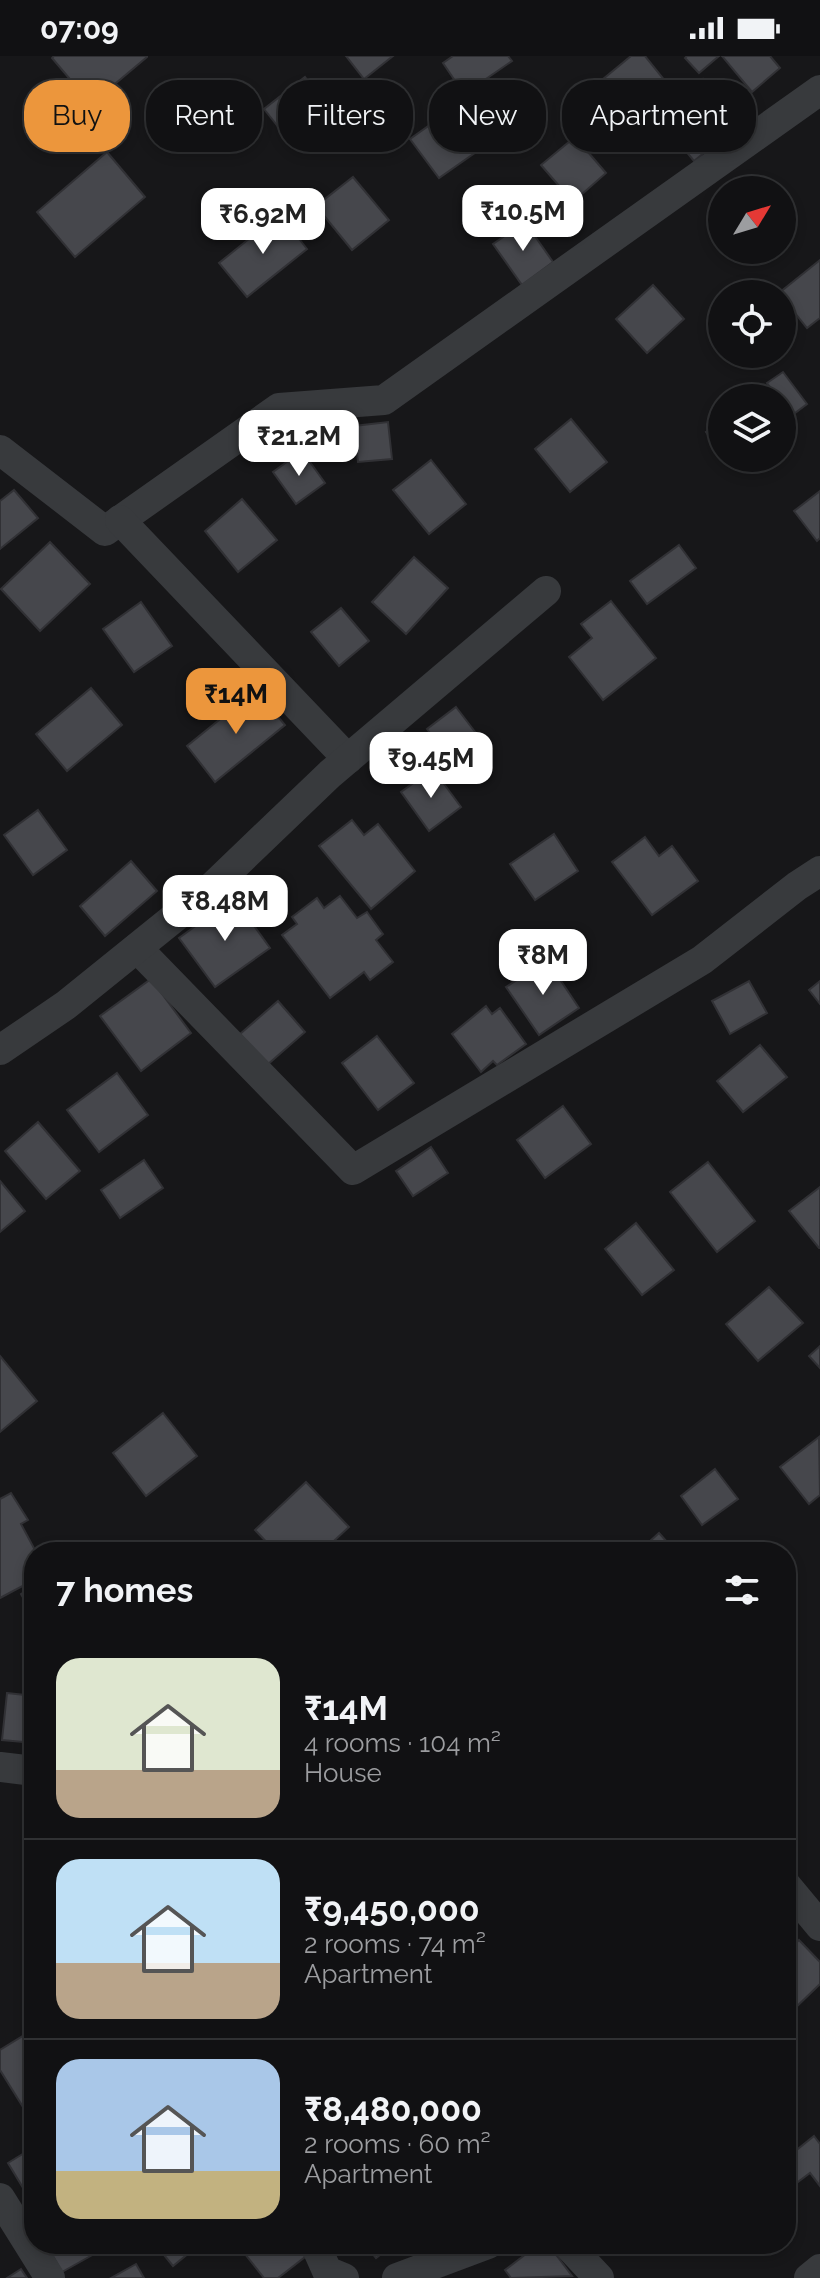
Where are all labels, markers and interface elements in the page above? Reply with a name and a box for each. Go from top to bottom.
text: 07:09 [40,11,119,46]
chip: Buy [24,80,130,152]
chip: Rent [146,80,262,152]
chip: Filters [278,80,413,152]
chip: New [429,80,546,152]
chip: Apartment [562,80,756,152]
north arrow [708,176,796,264]
map controls [708,176,796,472]
pin: ₹10.5M [458,185,588,253]
pin: ₹6.92M [198,188,328,256]
text: ₹10.5M [480,196,566,226]
text: ₹6.92M [219,199,307,229]
button: locate [708,280,796,368]
button: layers [708,384,796,472]
pin: ₹21.2M [234,410,364,478]
text: ₹21.2M [257,421,341,451]
pin: ₹14M [189,668,283,736]
text: ₹14M [204,679,268,709]
pin: ₹9.45M [366,732,496,800]
text: ₹9.45M [388,743,474,773]
pin: ₹8.48M [160,875,290,943]
text: ₹8.48M [181,886,269,916]
pin: ₹8M [504,929,582,997]
text: ₹8M [517,940,569,970]
icon: filters [720,1568,764,1612]
text: 7 homes [56,1570,193,1610]
text: ₹14M [304,1688,388,1728]
icon: home [120,1690,216,1786]
text: 4 rooms · 104 m² [304,1728,501,1758]
text: House [304,1758,382,1788]
text: ₹9,450,000 [304,1889,480,1929]
icon: home [120,1891,216,1987]
text: 2 rooms · 74 m² [304,1929,486,1959]
text: Apartment [304,1959,433,1989]
text: ₹8,480,000 [304,2089,482,2129]
icon: home [120,2091,216,2187]
text: 2 rooms · 60 m² [304,2129,491,2159]
text: Apartment [304,2159,433,2189]

